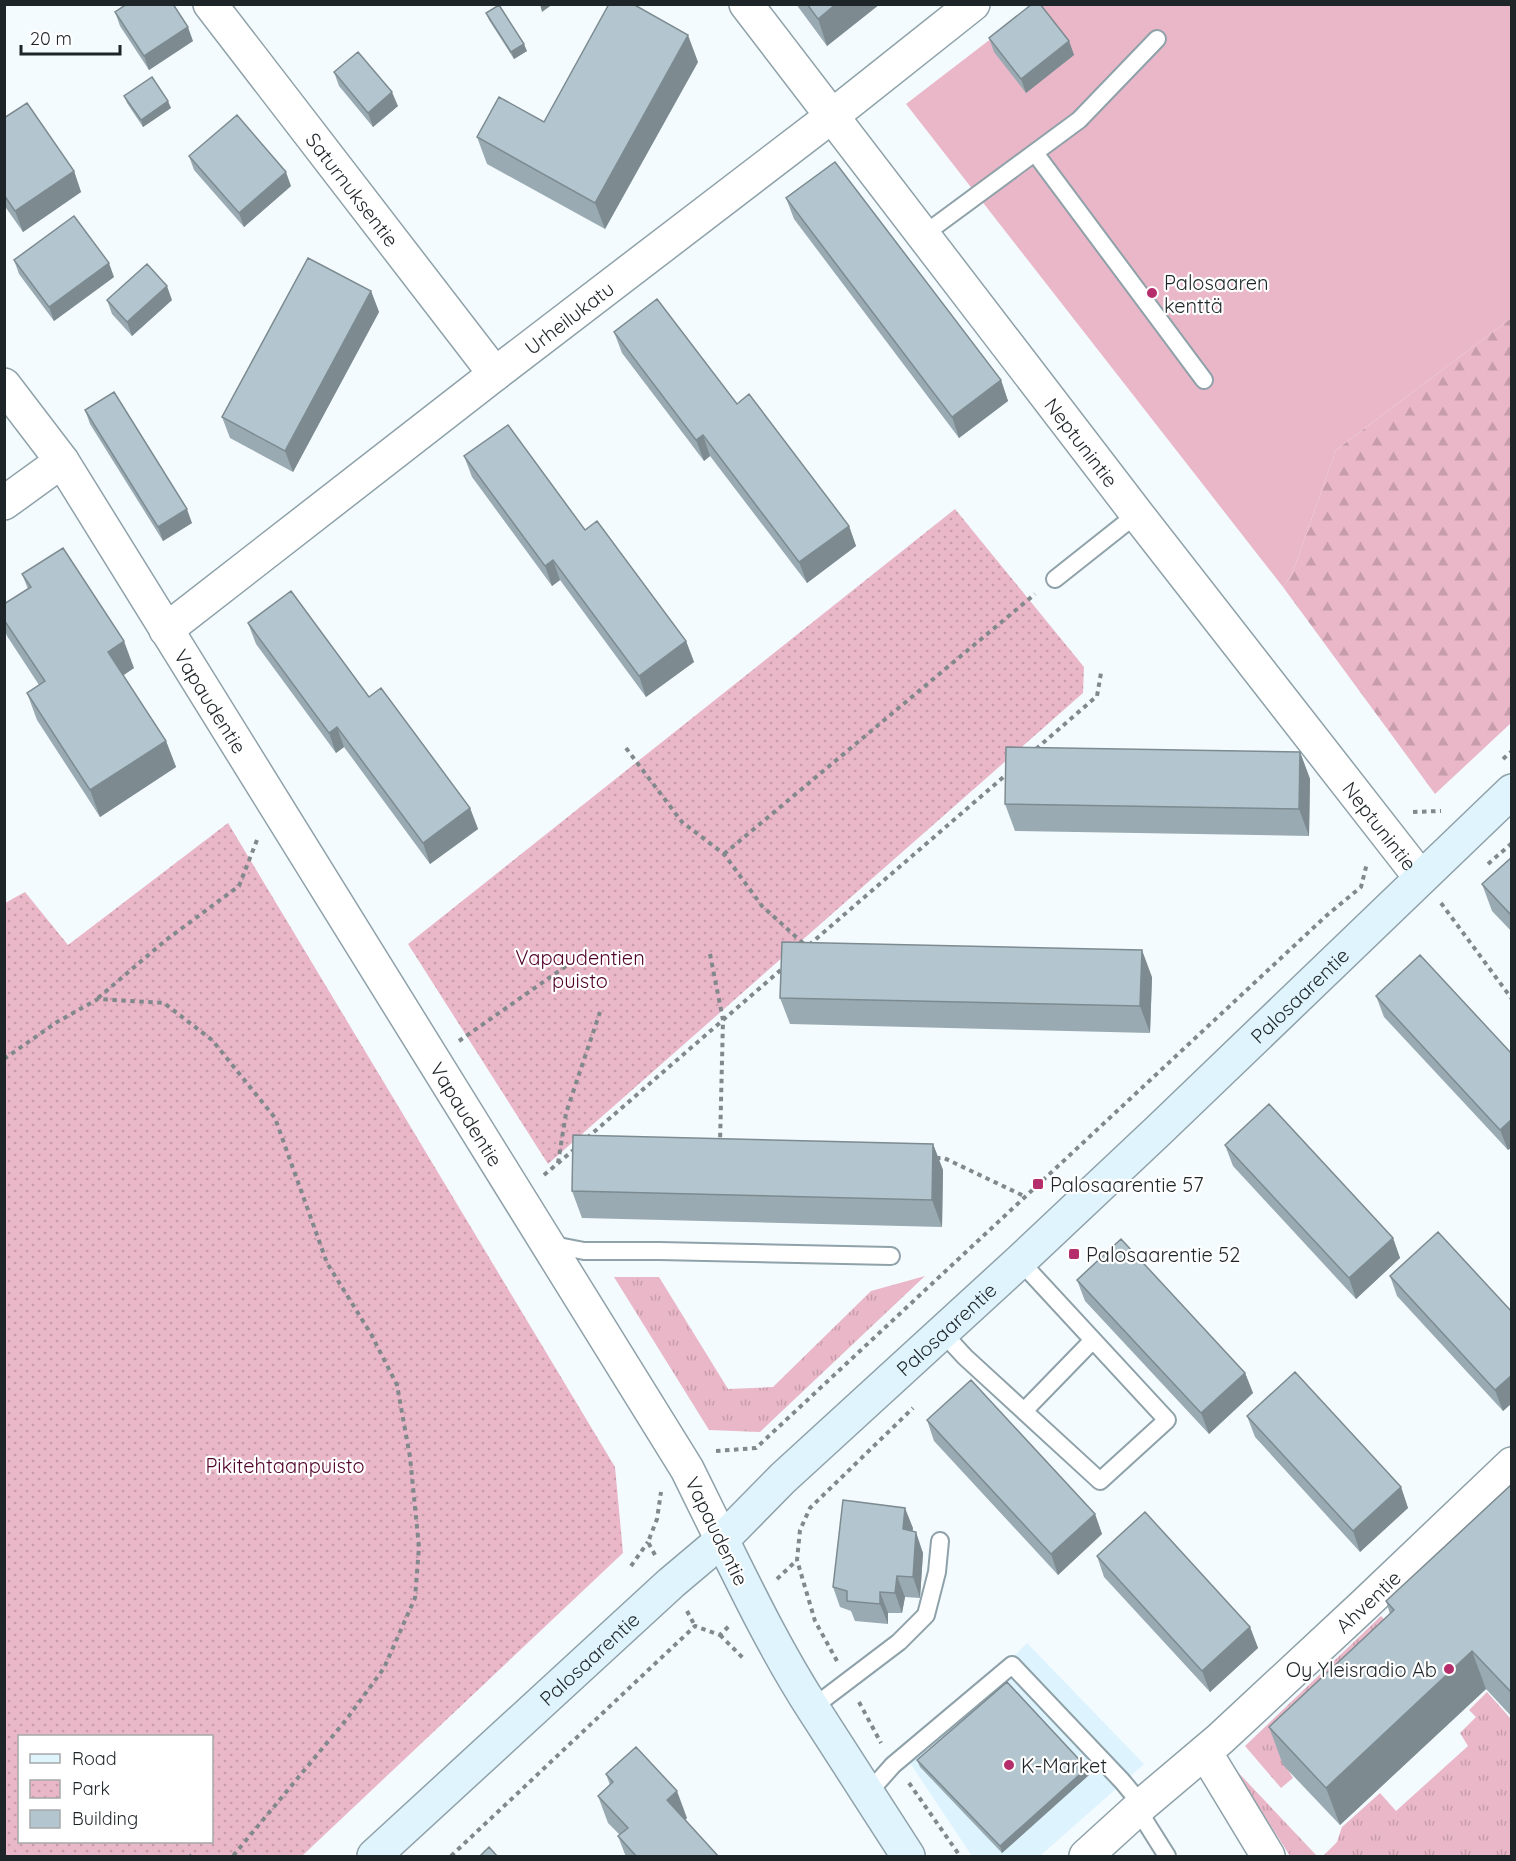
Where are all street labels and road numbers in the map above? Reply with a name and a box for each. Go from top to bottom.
street label: Saturnuksentie [301,127,405,251]
street label: Urheilukatu [519,275,619,359]
street label: Neptunintie [1040,392,1124,492]
street label: Vapaudentie [169,644,253,758]
street label: Neptunintie [1338,776,1423,875]
street label: Palosaarentie [1245,942,1354,1048]
street label: Vapaudentie [425,1057,509,1171]
street label: Palosaarentie [891,1277,1001,1381]
street label: Vapaudentie [680,1473,754,1589]
street label: Ahventie [1330,1565,1405,1638]
street label: Palosaarentie [534,1606,644,1711]

